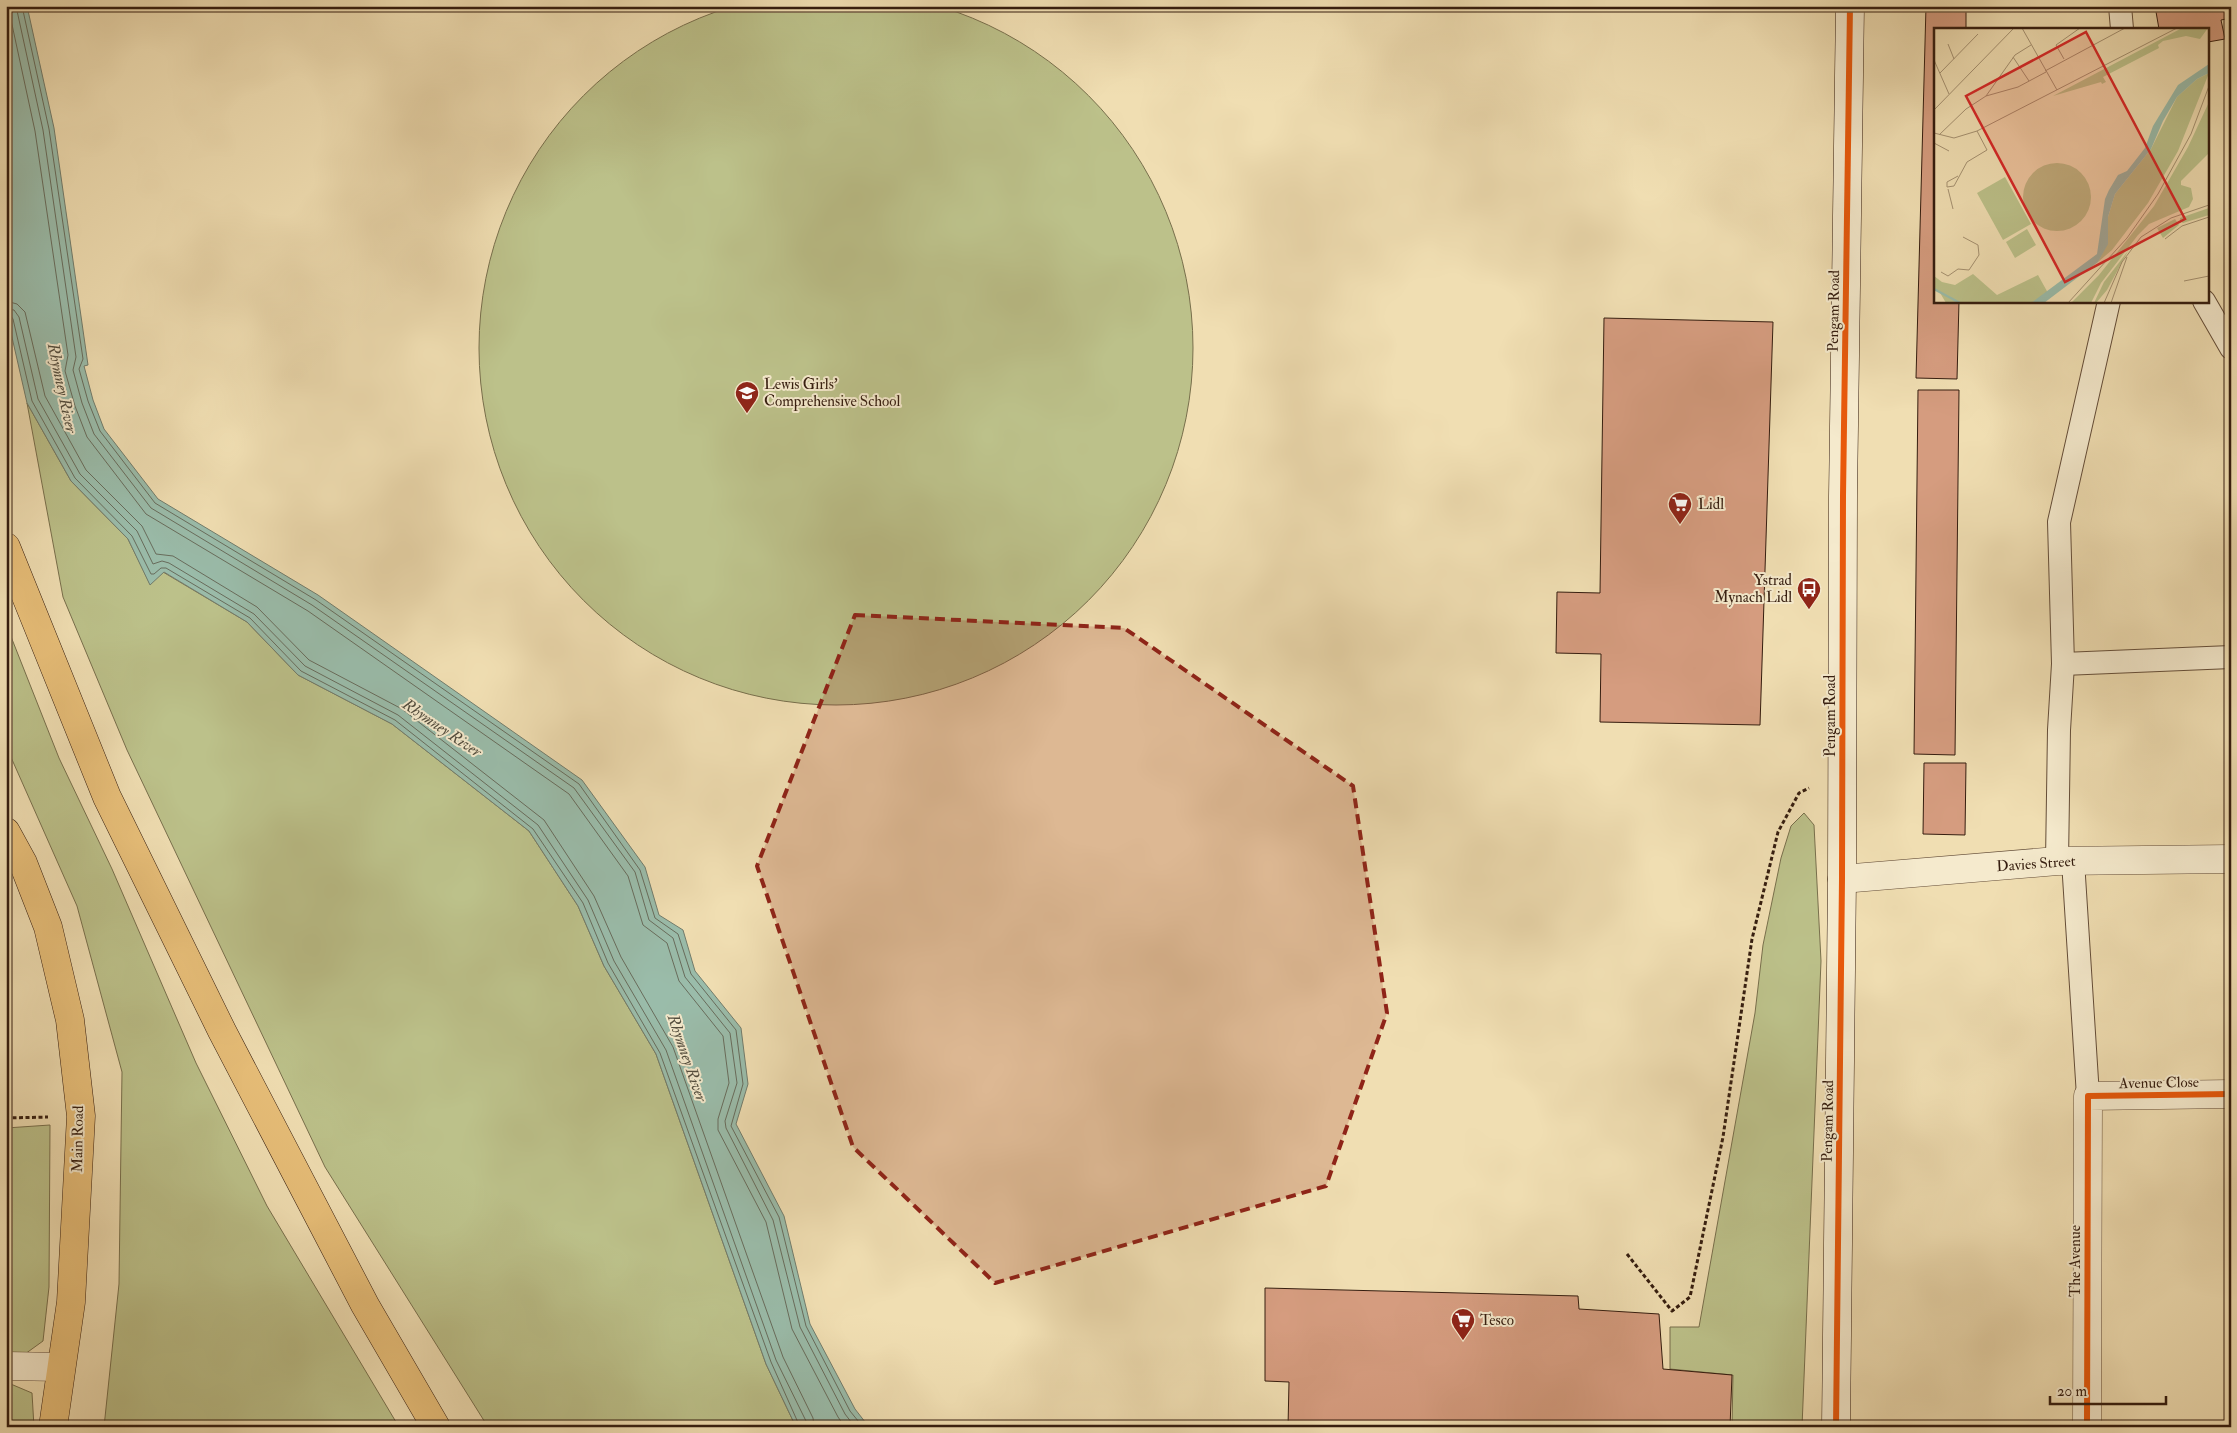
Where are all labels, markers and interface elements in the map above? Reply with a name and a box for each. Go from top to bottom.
inset map [1934,28,2210,302]
street label: Pengam Road [1824,269,1844,352]
water label: Rhymney River [43,340,81,436]
place label: Lewis Girls' Comprehensive School [764,375,900,412]
school or university icon: Lewis Girls' Comprehensive School [734,380,760,414]
supermarket icon: Lidl [1667,491,1693,525]
place label: Lidl [1698,495,1724,514]
place label: Ystrad Mynach Lidl [1714,571,1793,607]
bus stop icon: Ystrad Mynach Lidl [1796,576,1822,610]
street label: Pengam Road [1821,674,1840,757]
water label: Rhymney River [398,694,486,762]
street label: Davies Street [1996,852,2076,876]
water label: Rhymney River [662,1011,712,1105]
street label: Avenue Close [2118,1073,2199,1093]
street label: Pengam Road [1818,1079,1838,1162]
street label: Main Road [68,1105,88,1173]
street label: The Avenue [2066,1225,2085,1297]
supermarket icon: Tesco [1450,1307,1476,1341]
place label: Tesco [1480,1311,1514,1330]
scale bar [2050,1373,2166,1405]
text: 20 m [2057,1382,2087,1401]

